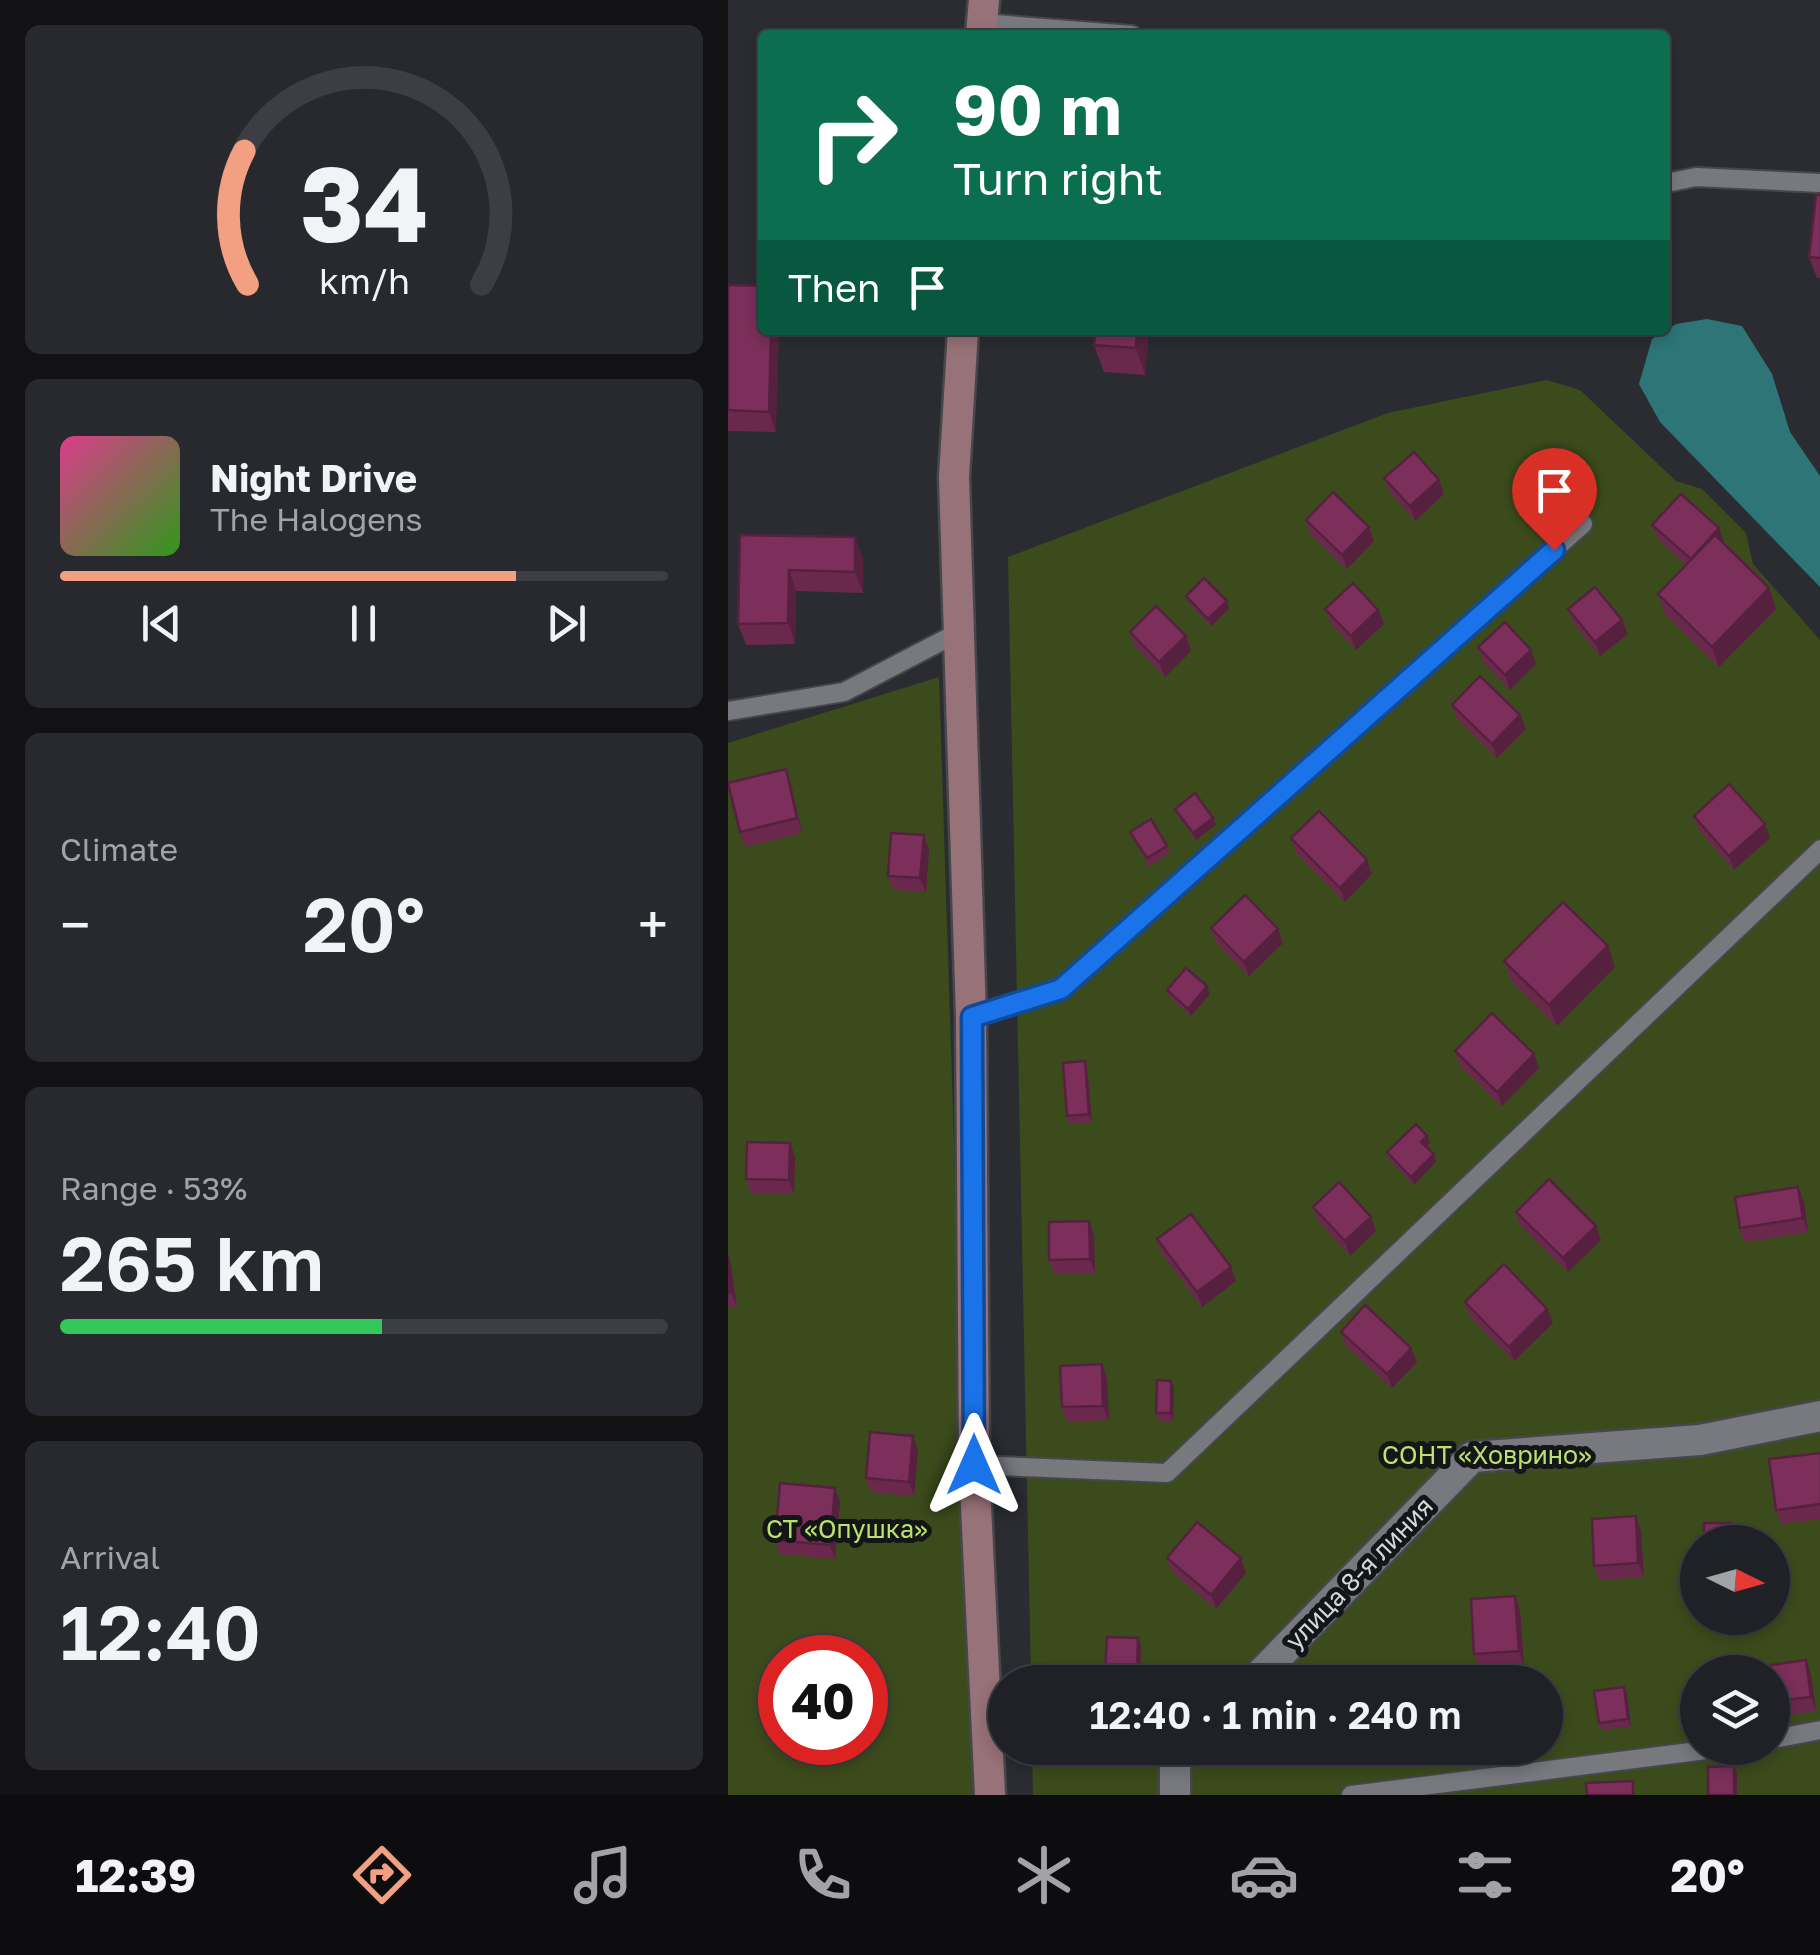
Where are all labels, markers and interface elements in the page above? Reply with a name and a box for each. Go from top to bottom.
text: 90 m [953,66,1122,150]
icon: right [788,70,918,200]
text: 34 [300,140,428,265]
text: Turn right [953,151,1163,205]
text: km/h [319,259,409,302]
icon: arrive [900,260,955,315]
text: Then [788,265,880,310]
pin [1512,448,1597,551]
text: Night Drive [210,455,417,500]
icon: arrive [1527,463,1582,518]
text: The Halogens [210,500,422,538]
icon: previous [134,596,189,651]
icon: pause [336,596,391,651]
icon: next [539,596,594,651]
text: Climate [60,830,178,868]
text: 20° [303,878,425,969]
text: − [60,891,90,957]
text: + [638,891,668,957]
text: Range · 53% [60,1169,247,1207]
text: 265 km [60,1217,324,1308]
position arrow [922,1413,1026,1517]
park label: СОНТ «Ховрино» [1382,1439,1592,1470]
street label: улица 8-я линия [1278,1490,1439,1655]
park label: СТ «Опушка» [766,1513,928,1544]
north arrow [1680,1525,1790,1635]
map controls [1680,1525,1790,1765]
text: Arrival [60,1538,160,1576]
text: 12:40 [60,1586,261,1677]
speed limit sign: 40 [758,1635,888,1765]
button: layers [1680,1655,1790,1765]
text: 12:40 · 1 min · 240 m [1089,1692,1462,1737]
icon: directions [347,1840,417,1910]
icon: music [568,1840,638,1910]
icon: phone [788,1840,858,1910]
icon: climate [1009,1840,1079,1910]
icon: car [1229,1840,1299,1910]
icon: filters [1450,1840,1520,1910]
text: 12:39 [75,1848,196,1902]
text: 20° [1670,1848,1745,1902]

